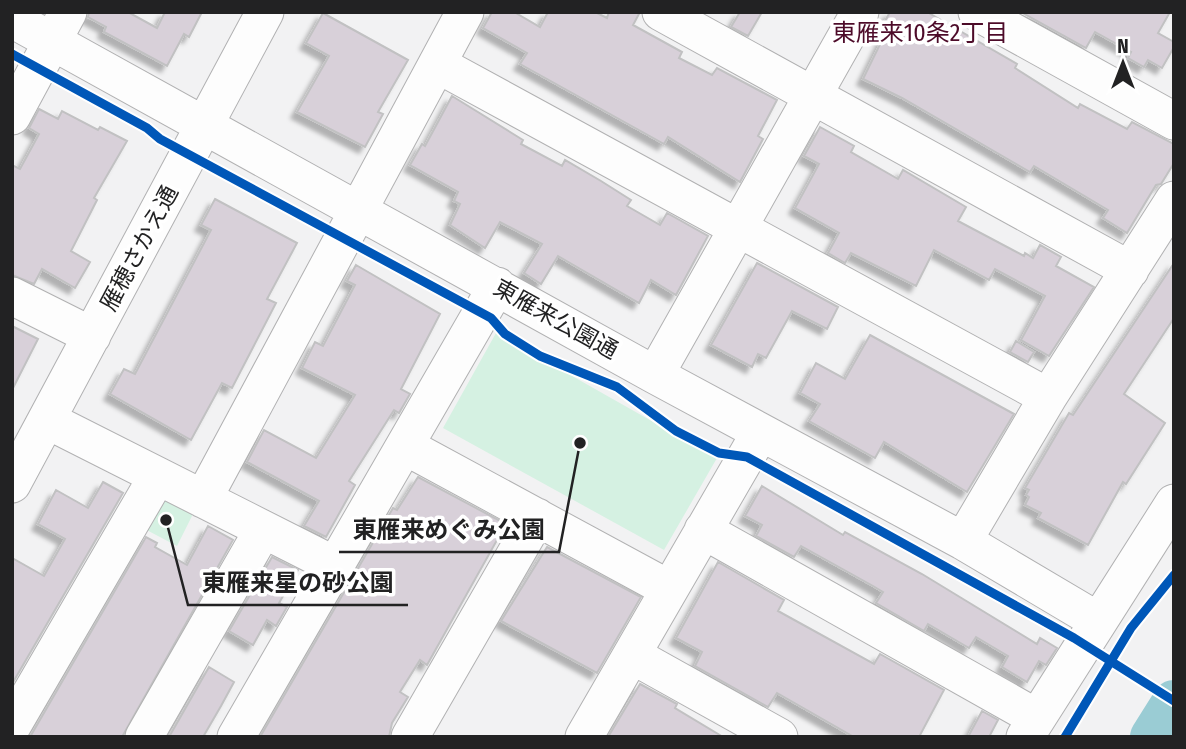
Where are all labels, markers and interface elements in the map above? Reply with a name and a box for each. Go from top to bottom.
district label: 東雁来10条2丁目 [832,19,1008,47]
north arrow [1088,28,1158,98]
text: N [1117,35,1129,58]
street label: 雁穂さかえ通 [94,181,184,315]
street label: 東雁来公園通 [489,273,623,365]
callout: 東雁来めぐみ公園 [339,507,559,552]
text: 東雁来めぐみ公園 [353,516,545,544]
callout: 東雁来星の砂公園 [188,560,408,605]
text: 東雁来星の砂公園 [202,569,394,597]

